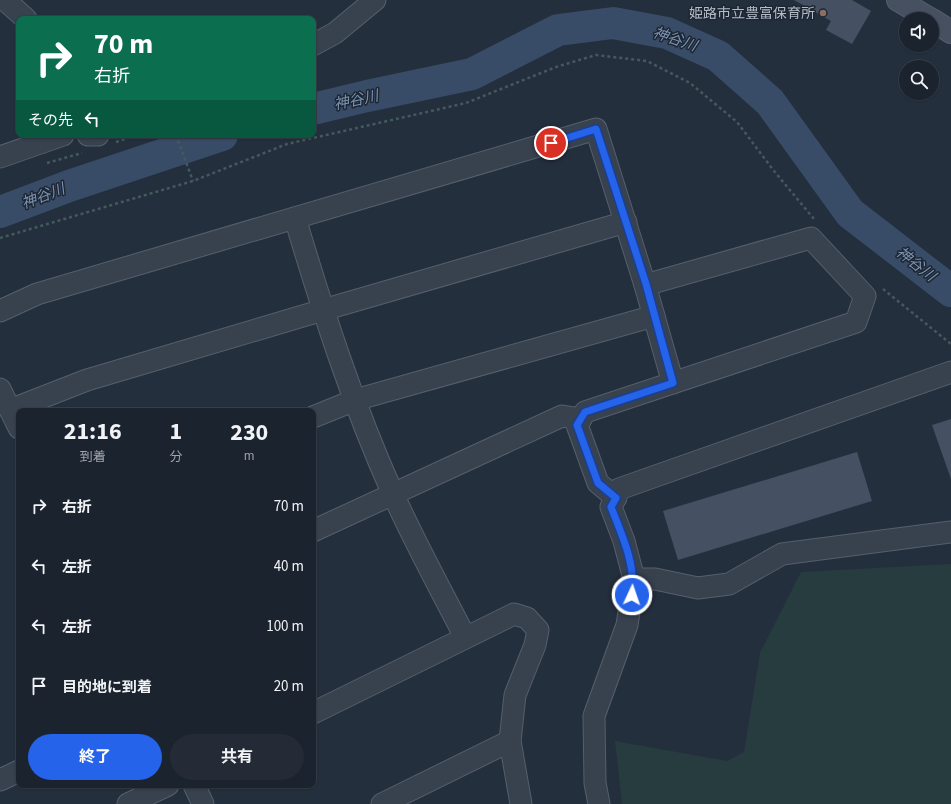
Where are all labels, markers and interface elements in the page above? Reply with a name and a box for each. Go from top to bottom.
place label: 姫路市立豊富保育所 [689,4,815,24]
marker: 姫路市立豊富保育所 [818,8,828,18]
map controls [899,12,939,100]
button: sound [899,12,939,52]
water label: 神谷川 [650,22,701,57]
text: 70 m [94,24,153,64]
icon: right [28,32,80,84]
button: search [899,60,939,100]
text: 右折 [94,64,130,89]
water label: 神谷川 [332,85,382,115]
icon: left [81,108,103,130]
text: その先 [28,110,73,131]
pin [534,126,568,160]
icon: arrive [540,132,562,154]
water label: 神谷川 [18,178,70,214]
water label: 神谷川 [891,242,941,288]
text: 21:16 [64,414,122,449]
text: 1 [170,414,182,449]
text: 230 [230,415,268,450]
text: m [244,447,255,465]
text: 到着 [80,448,106,466]
text: 分 [169,448,182,466]
icon: right [28,495,50,517]
text: 70 m [274,496,304,517]
text: 右折 [62,497,92,518]
icon: left [28,555,50,577]
text: 40 m [274,556,304,577]
text: 左折 [62,557,92,578]
position arrow [611,574,653,616]
icon: left [28,615,50,637]
text: 100 m [266,616,304,637]
text: 左折 [62,617,92,638]
icon: arrive [28,675,50,697]
text: 20 m [274,676,304,697]
text: 目的地に到着 [62,677,152,698]
button: 終了 [28,734,162,780]
button: 共有 [170,734,304,780]

